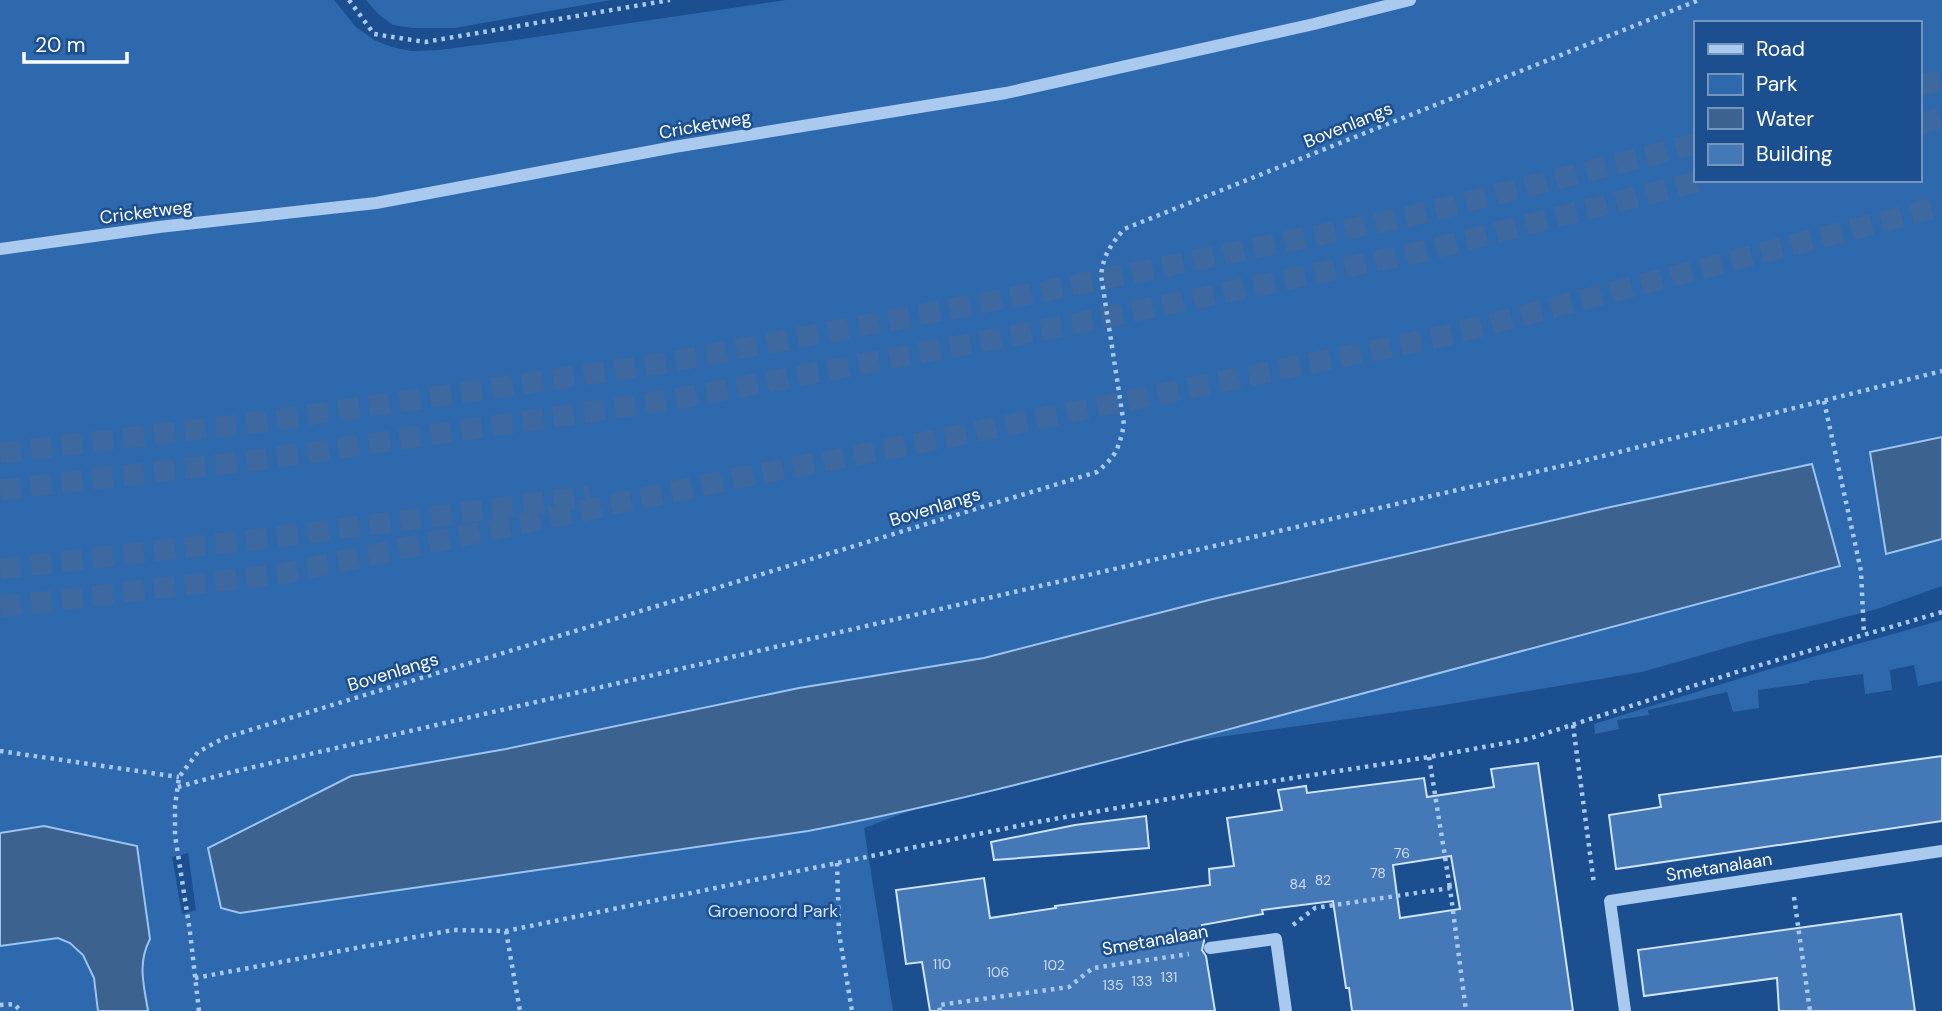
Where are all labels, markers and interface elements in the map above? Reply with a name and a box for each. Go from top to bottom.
scale bar [24,21,128,65]
legend [1694,21,1921,182]
text: 20 m [35,31,86,59]
text: Road [1756,35,1805,63]
text: Park [1756,70,1798,98]
street label: Bovenlangs [1300,96,1396,154]
street label: Cricketweg [657,105,753,145]
text: Water [1756,105,1814,133]
text: Building [1756,140,1833,168]
street label: Cricketweg [98,194,194,230]
street label: Bovenlangs [887,482,983,532]
street label: Bovenlangs [345,647,441,697]
house number: 76 [1394,844,1410,862]
street label: Smetanalaan [1664,847,1774,887]
house number: 78 [1370,864,1386,882]
house number: 82 [1315,871,1331,889]
house number: 84 [1289,875,1307,893]
park label: Groenoord Park [708,899,838,923]
street label: Smetanalaan [1100,919,1210,961]
house number: 110 [933,955,951,973]
house number: 102 [1043,956,1065,974]
house number: 106 [987,963,1009,981]
house number: 131 [1161,968,1177,986]
house number: 133 [1132,972,1152,990]
house number: 135 [1102,976,1124,994]

